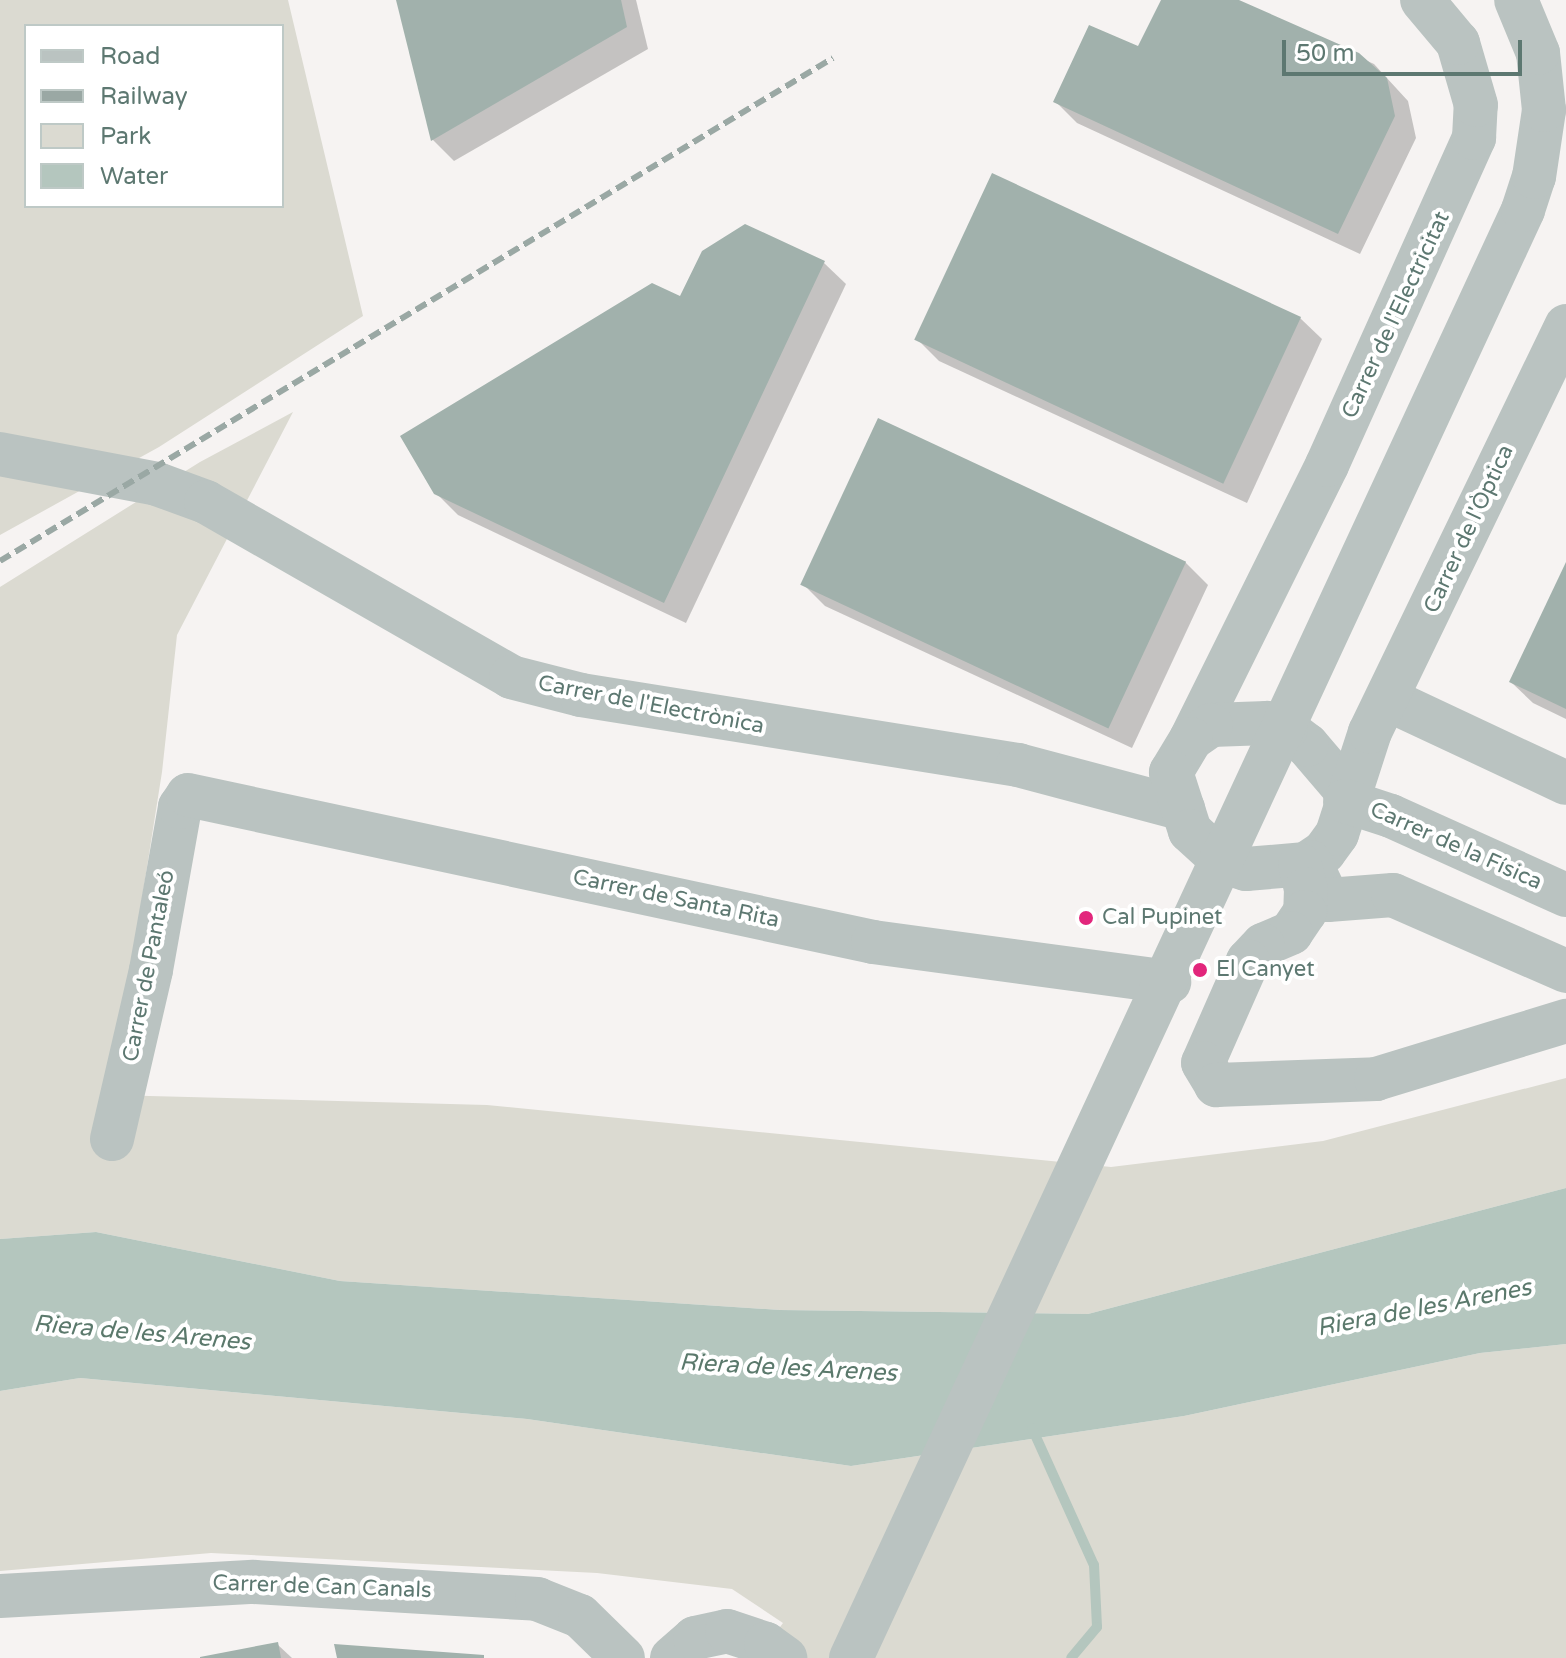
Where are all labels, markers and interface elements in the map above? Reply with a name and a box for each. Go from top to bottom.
legend [24,24,284,208]
scale bar [1286,24,1526,74]
text: 50 m [1296,39,1354,68]
text: Road [100,42,160,71]
text: Railway [100,82,188,111]
text: Park [100,122,151,151]
text: Water [100,162,168,191]
street label: Carrer de l'Electricitat [1336,207,1456,423]
street label: Carrer de l'Òptica [1418,441,1520,617]
street label: Carrer de l'Electrònica [536,670,766,740]
street label: Carrer de la Física [1366,796,1546,896]
street label: Carrer de Santa Rita [570,864,782,934]
street label: Carrer de Pantaleó [117,868,181,1064]
place label: Cal Pupinet [1102,905,1222,931]
marker: Cal Pupinet [1077,909,1095,927]
place label: El Canyet [1216,957,1315,983]
marker: El Canyet [1191,961,1209,979]
water label: Riera de les Arenes [1314,1273,1534,1343]
water label: Riera de les Arenes [32,1309,252,1357]
water label: Riera de les Arenes [679,1348,897,1388]
street label: Carrer de Can Canals [212,1570,432,1604]

